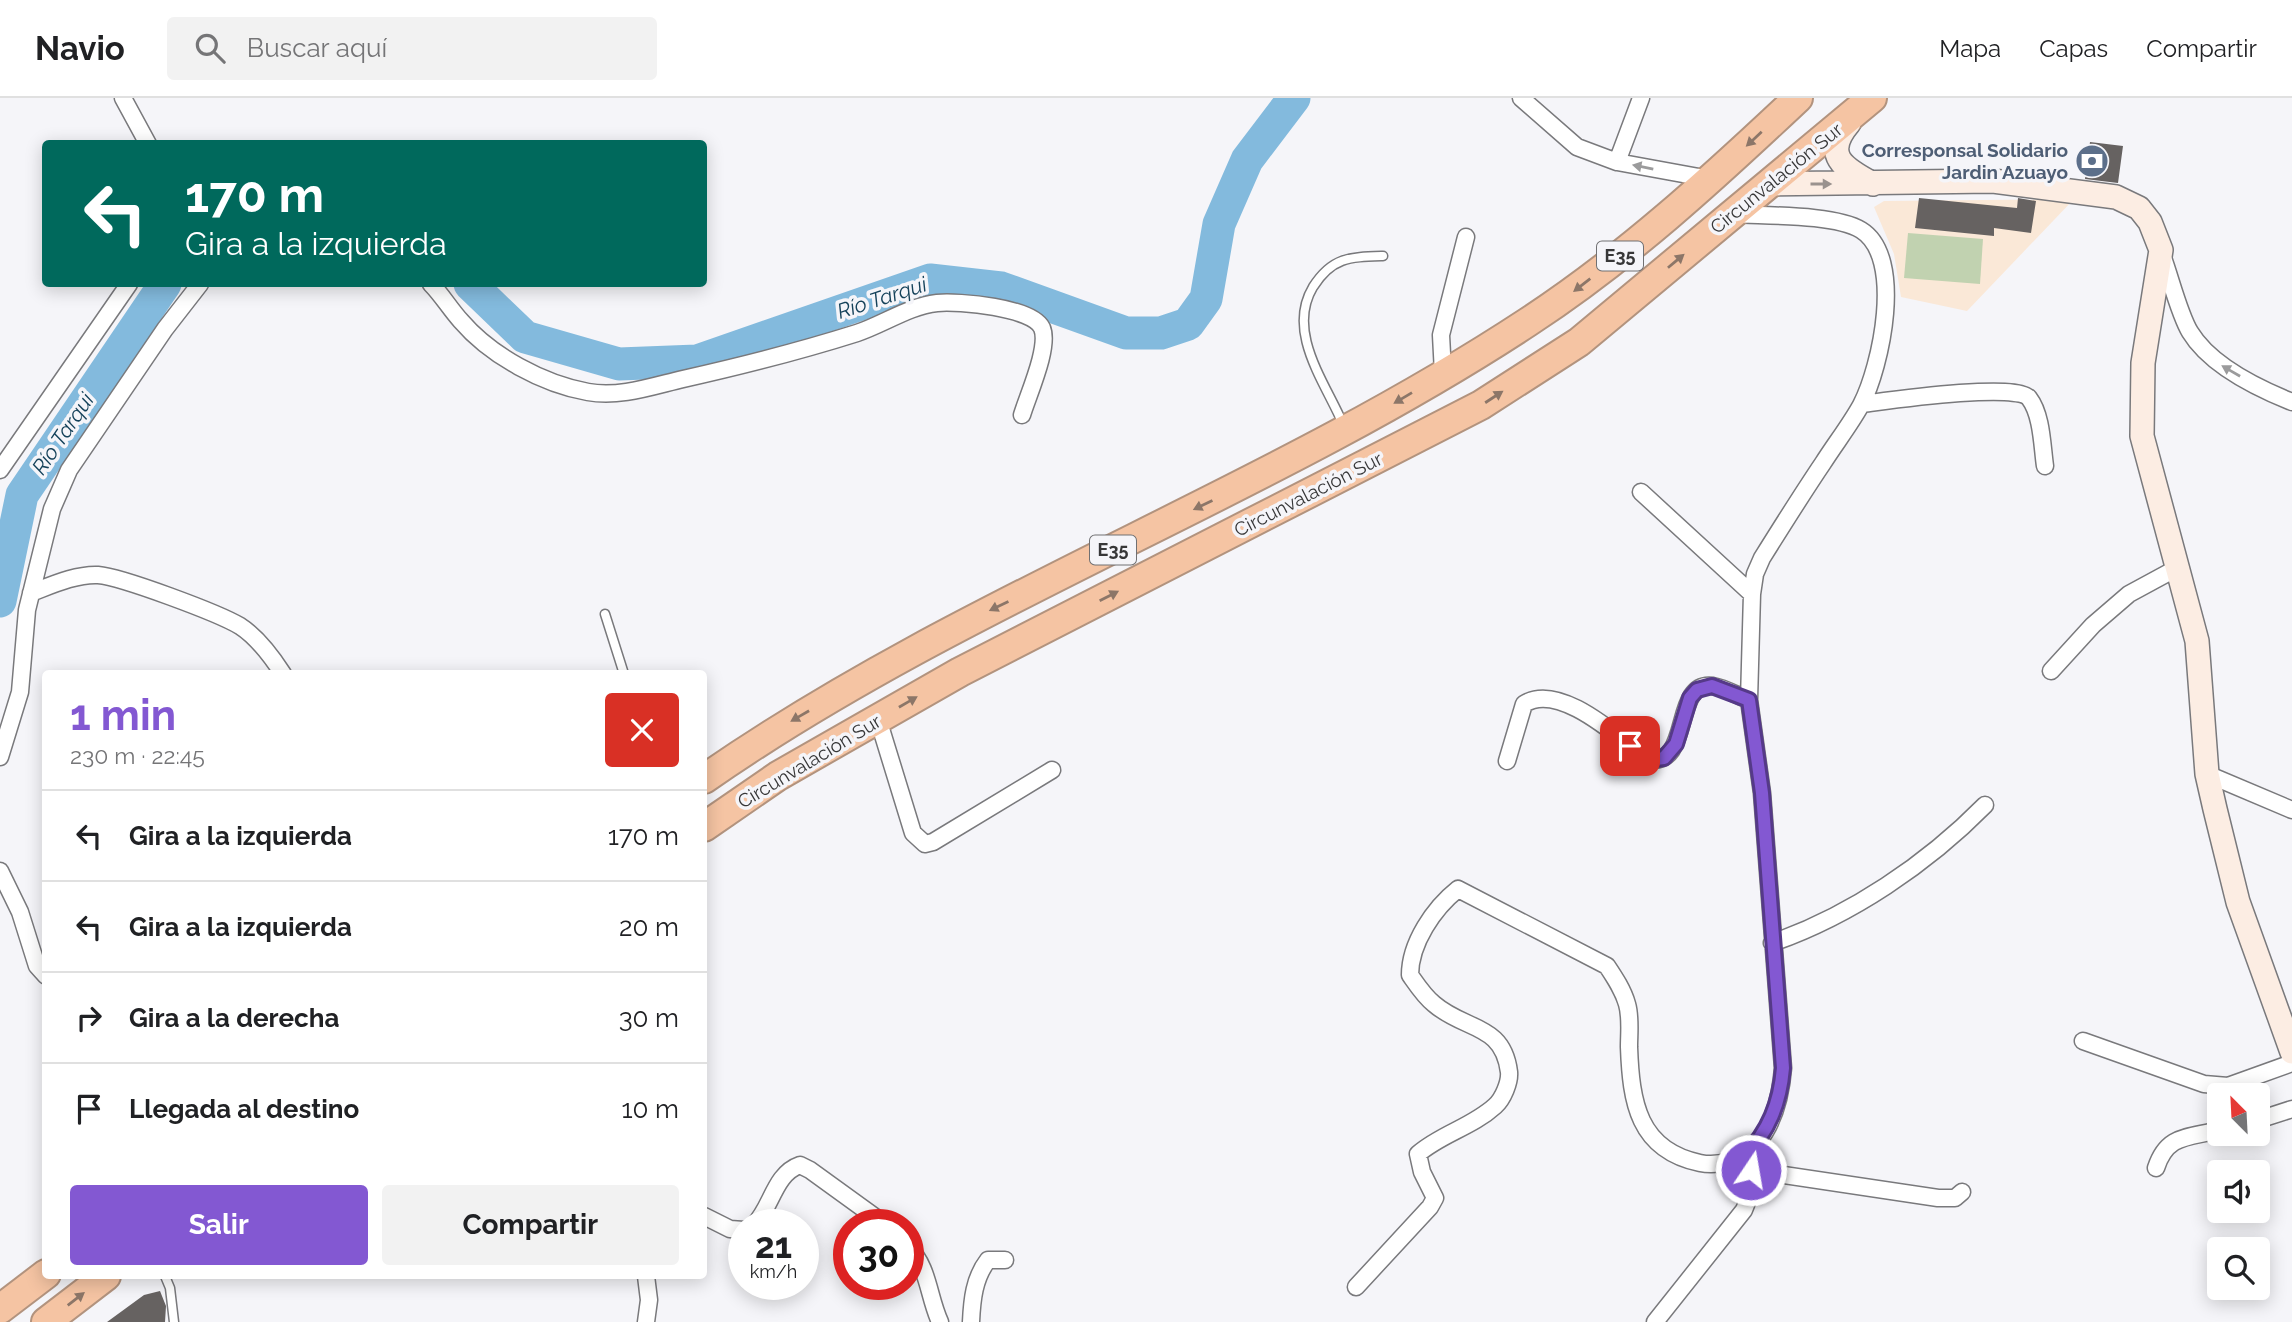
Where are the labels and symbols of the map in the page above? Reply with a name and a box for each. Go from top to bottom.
street label: Circunvalación Sur [1706,118,1847,238]
one-way arrow [1746,131,1763,147]
place label: Corresponsal Solidario Jardin Azuayo [1862,139,2068,183]
bank icon: Corresponsal Solidario Jardin Azuayo [2073,142,2111,180]
one-way arrow [1632,161,1654,172]
one-way arrow [1810,178,1832,190]
road number: E35 [1597,242,1643,271]
one-way arrow [1667,253,1685,269]
water label: Río Tarqui [834,271,930,324]
one-way arrow [1573,278,1591,292]
one-way arrow [2222,365,2241,377]
water label: Río Tarqui [26,388,99,479]
one-way arrow [1484,390,1504,403]
one-way arrow [1394,392,1413,404]
street label: Circunvalación Sur [1230,447,1386,541]
one-way arrow [1193,500,1213,511]
road number: E35 [1090,536,1136,564]
one-way arrow [1099,590,1119,602]
one-way arrow [989,600,1009,611]
one-way arrow [898,696,917,708]
street label: Circunvalación Sur [733,709,885,812]
one-way arrow [790,710,810,722]
pin [1600,716,1660,776]
north arrow [2207,1083,2270,1146]
position arrow [1714,1133,1788,1207]
speed limit sign: 30 [833,1209,924,1300]
one-way arrow [67,1291,85,1306]

